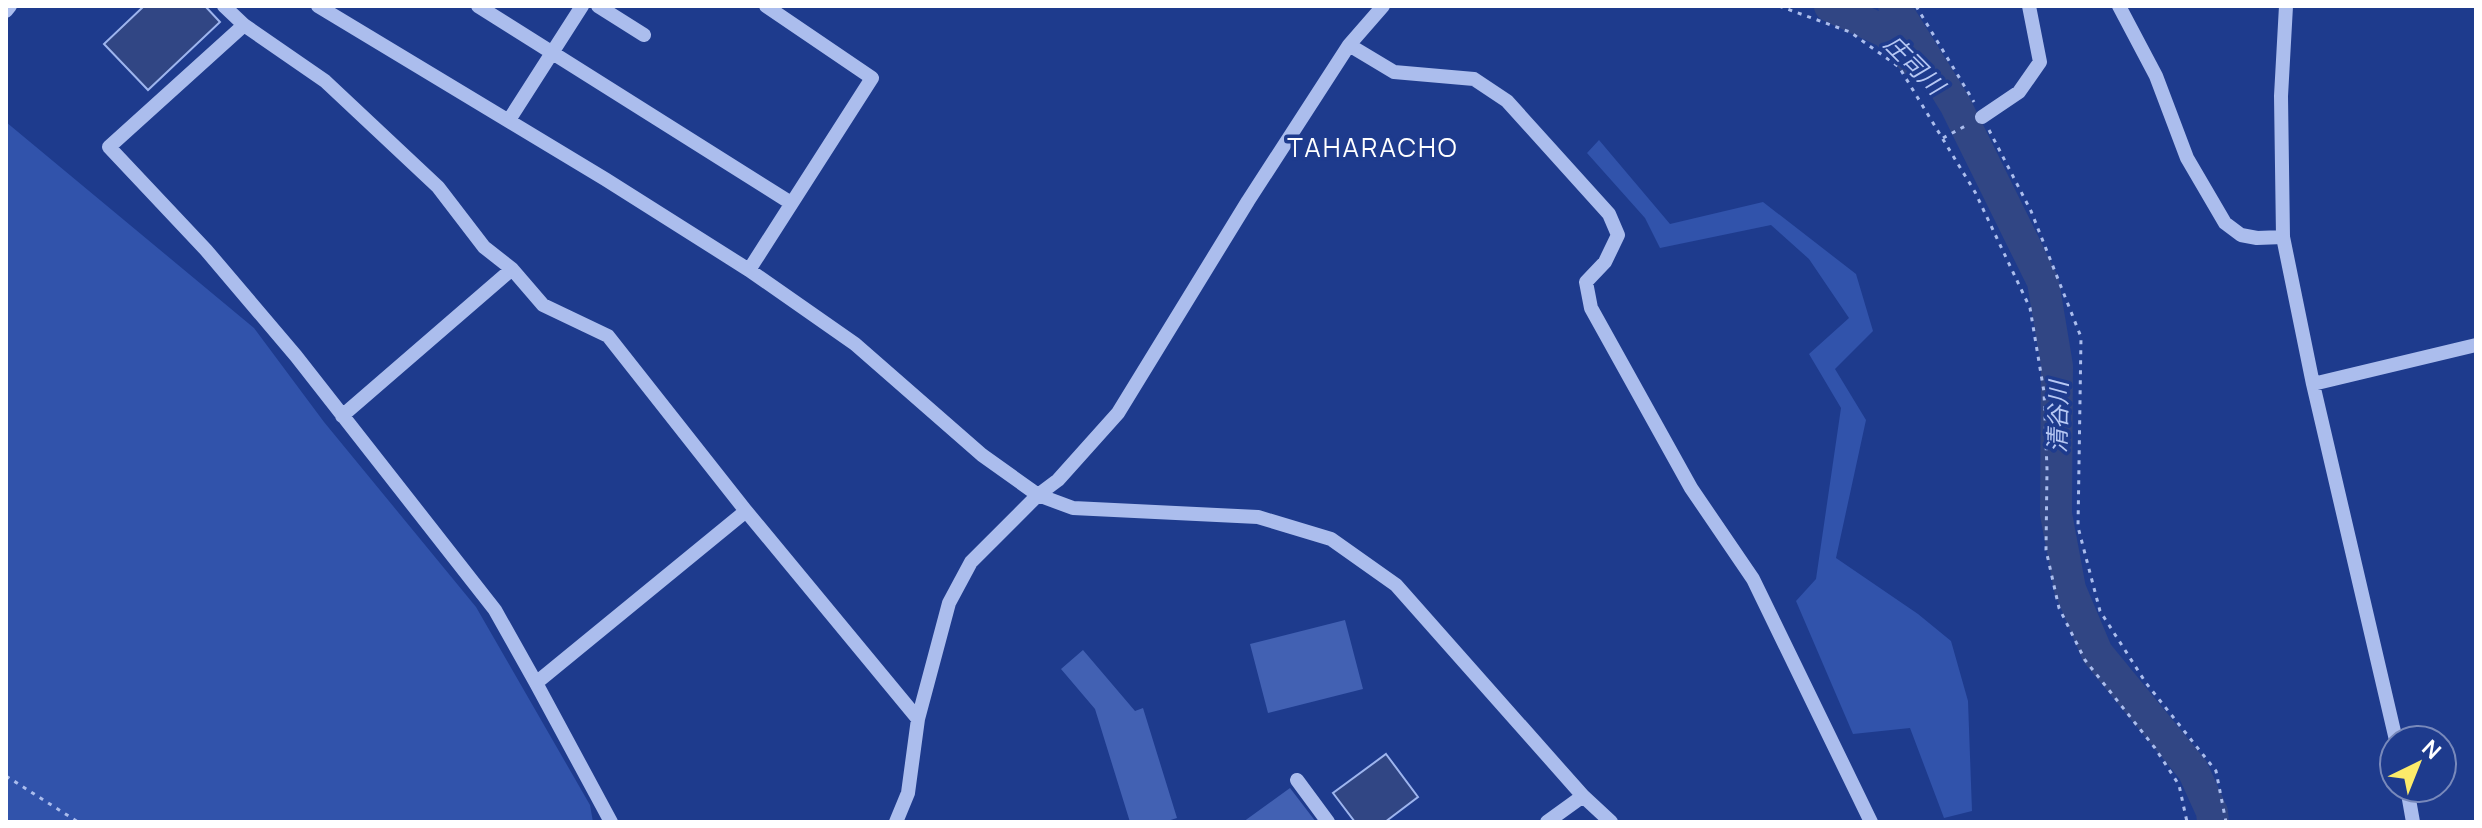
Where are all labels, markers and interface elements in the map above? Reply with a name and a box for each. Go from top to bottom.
water label: 庄司川 [1878,27,1954,103]
district label: TAHARACHO [1287,129,1459,165]
water label: 清谷川 [2040,378,2074,453]
north arrow [2378,724,2458,804]
text: N [2416,733,2448,766]

